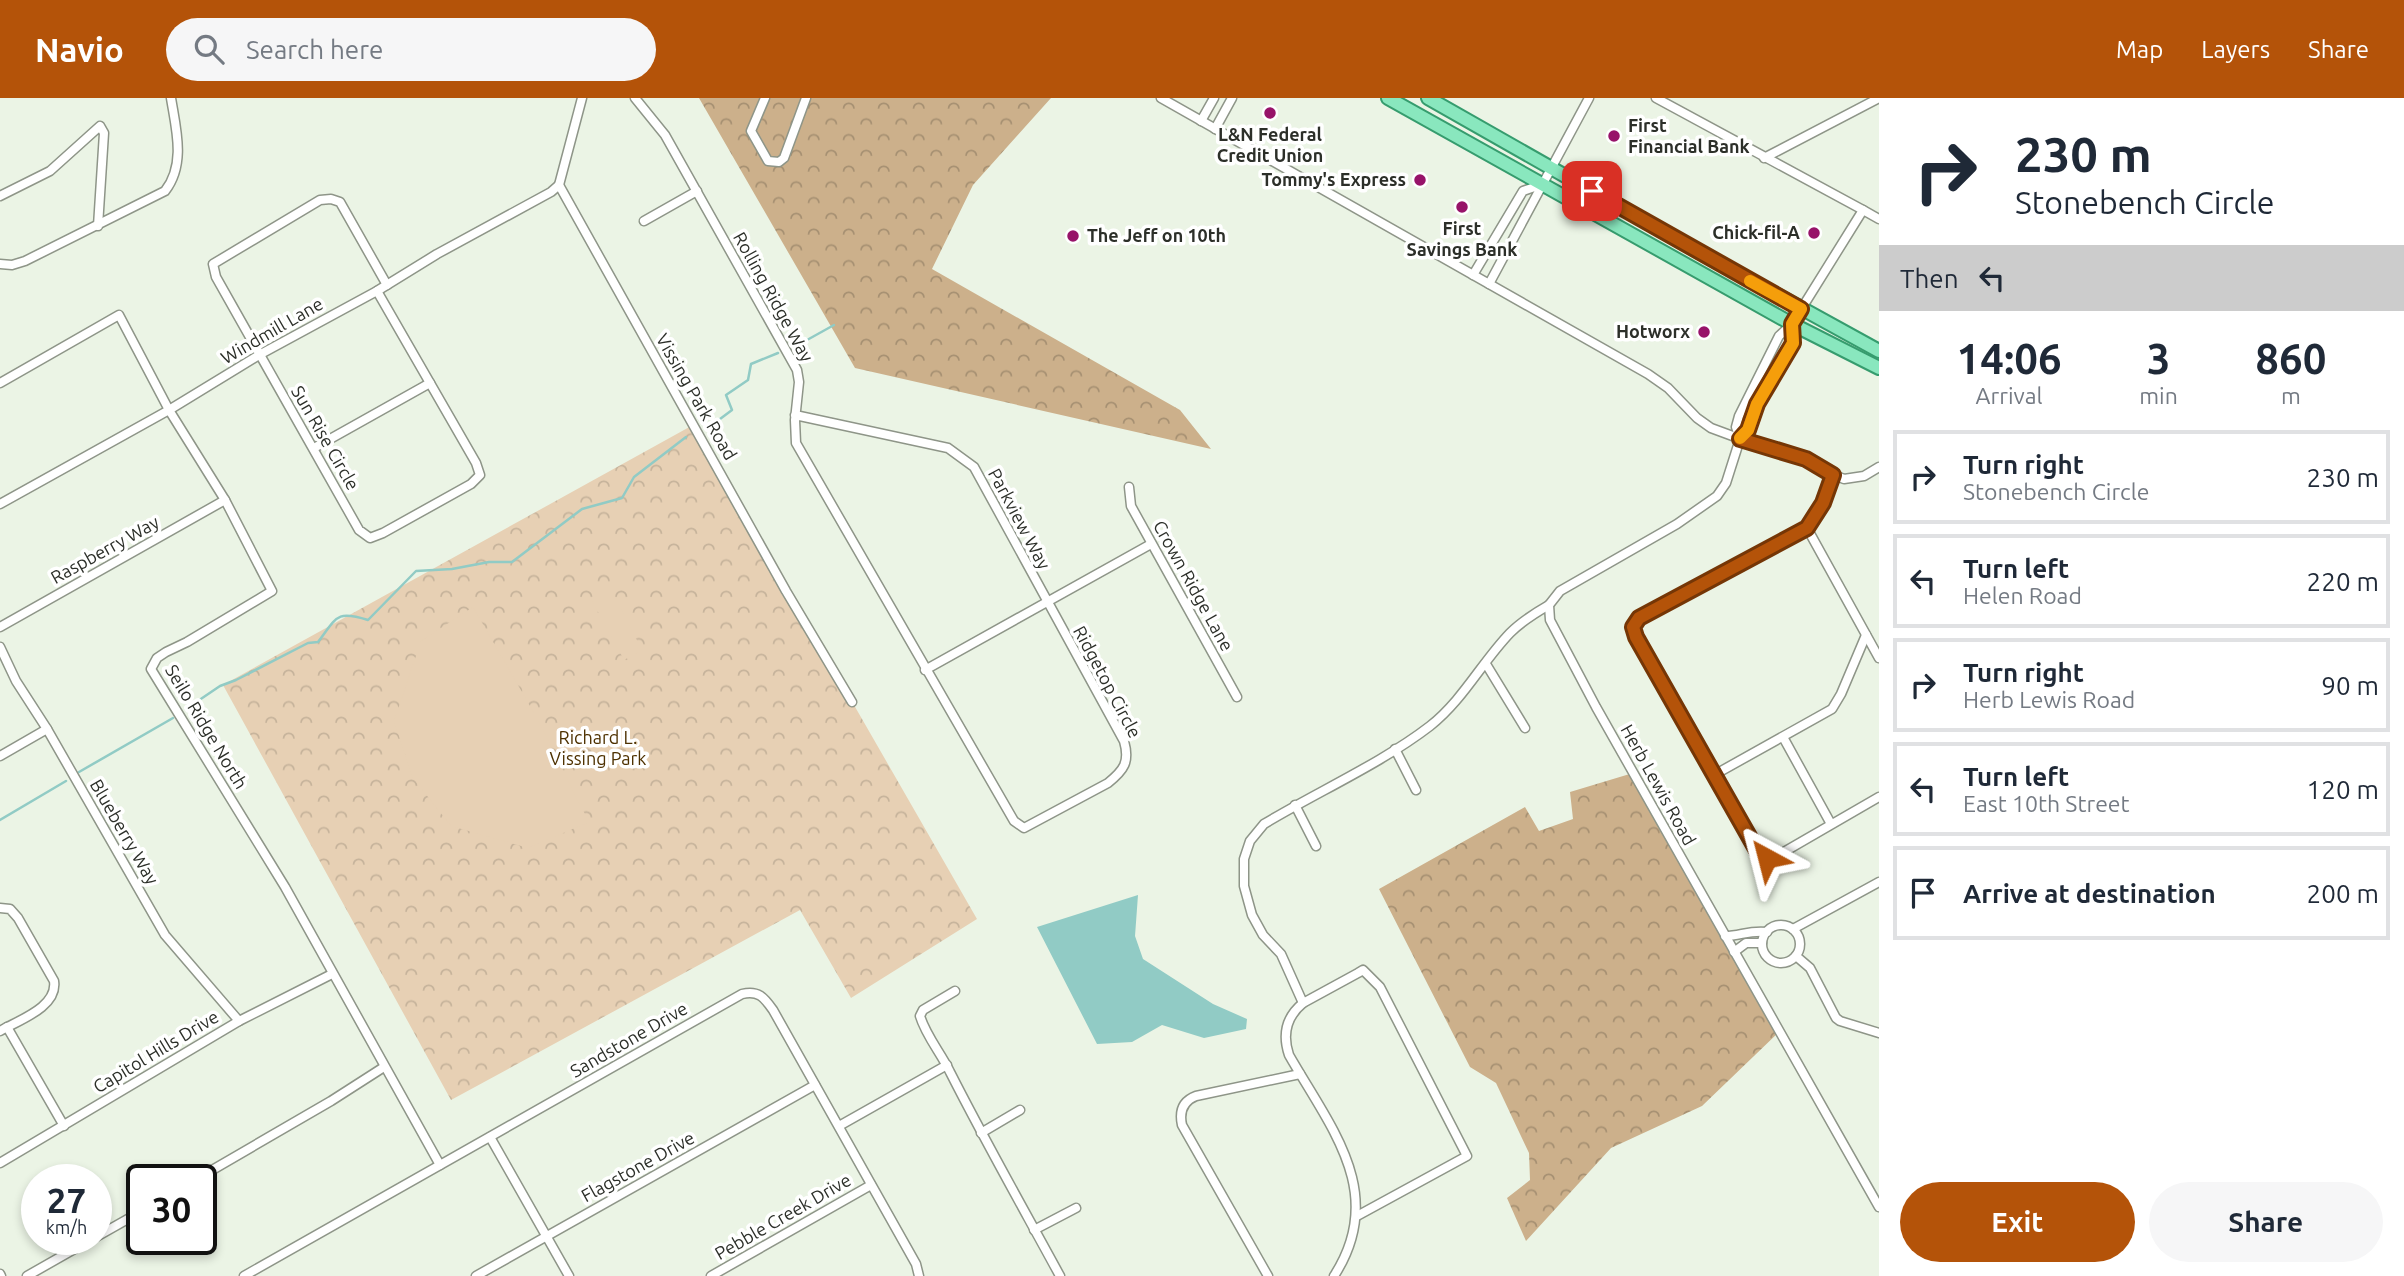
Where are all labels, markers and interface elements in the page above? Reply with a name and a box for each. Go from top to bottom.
search box [166,18,656,81]
icon: search [190,30,228,68]
text: Navio [35,31,124,68]
text: Search here [246,35,383,64]
text: Map [2116,36,2163,63]
text: Layers [2201,36,2270,63]
text: Share [2308,36,2369,63]
marker: L&N Federal Credit Union [1262,105,1278,121]
place label: First Financial Bank [1628,115,1750,156]
place label: L&N Federal Credit Union [1217,124,1323,165]
icon: right [1900,126,1991,217]
text: 230 m [2015,126,2152,181]
marker: First Financial Bank [1606,128,1622,144]
pin [1562,161,1622,221]
place label: Tommy's Express [1262,169,1406,189]
marker: Tommy's Express [1412,172,1428,188]
icon: arrive [1573,172,1611,210]
text: Stonebench Circle [2015,184,2275,220]
marker: First Savings Bank [1454,199,1470,215]
place label: First Savings Bank [1407,218,1517,259]
place label: Chick-fil-A [1712,222,1800,242]
place label: The Jeff on 10th [1087,225,1226,245]
marker: Chick-fil-A [1806,225,1822,241]
street label: Rolling Ridge Way [730,228,818,365]
marker: The Jeff on 10th [1065,228,1081,244]
icon: left [1973,259,2011,297]
text: Then [1900,264,1959,293]
street label: Windmill Lane [217,293,326,367]
place label: Hotworx [1616,321,1690,341]
marker: Hotworx [1696,324,1712,340]
street label: Vissing Park Road [653,330,741,463]
text: 14:06 [1957,335,2062,382]
text: 3 [2147,335,2170,382]
text: 860 [2255,335,2326,382]
street label: Sun Rise Circle [288,382,364,493]
text: Arrival [1976,383,2043,408]
text: min [2139,383,2178,408]
text: m [2281,383,2301,408]
text: Turn right [1963,450,2084,479]
icon: right [1904,458,1942,496]
text: 230 m [2307,463,2379,492]
street label: Parkview Way [985,465,1055,573]
text: Stonebench Circle [1963,479,2150,504]
street label: Raspberry Way [47,511,162,587]
street label: Crown Ridge Lane [1150,517,1238,654]
text: Turn left [1963,554,2069,583]
icon: left [1904,562,1942,600]
text: 220 m [2307,567,2379,596]
text: Helen Road [1963,583,2082,608]
street label: Ridgetop Circle [1070,622,1146,741]
text: Turn right [1963,658,2084,687]
street label: Seilo Ridge North [162,661,252,792]
icon: right [1904,666,1942,704]
text: 90 m [2321,671,2379,700]
text: Herb Lewis Road [1963,687,2135,712]
street label: Herb Lewis Road [1617,721,1700,848]
park label: Richard L. Vissing Park [550,727,646,768]
text: Turn left [1963,762,2069,791]
icon: left [1904,770,1942,808]
street label: Blueberry Way [87,775,163,888]
text: 120 m [2307,775,2379,804]
text: East 10th Street [1963,791,2130,816]
position arrow [1730,821,1804,895]
icon: arrive [1904,874,1942,912]
text: Arrive at destination [1963,879,2216,908]
text: 200 m [2307,879,2379,908]
street label: Sandstone Drive [566,998,691,1081]
street label: Capitol Hills Drive [89,1006,222,1096]
street label: Flagstone Drive [578,1127,698,1205]
speed limit sign: 30 [126,1164,217,1255]
street label: Pebble Creek Drive [711,1169,854,1263]
text: 27 [47,1180,86,1220]
button: Exit [1900,1182,2135,1262]
button: Share [2149,1182,2383,1262]
text: km/h [46,1217,87,1237]

